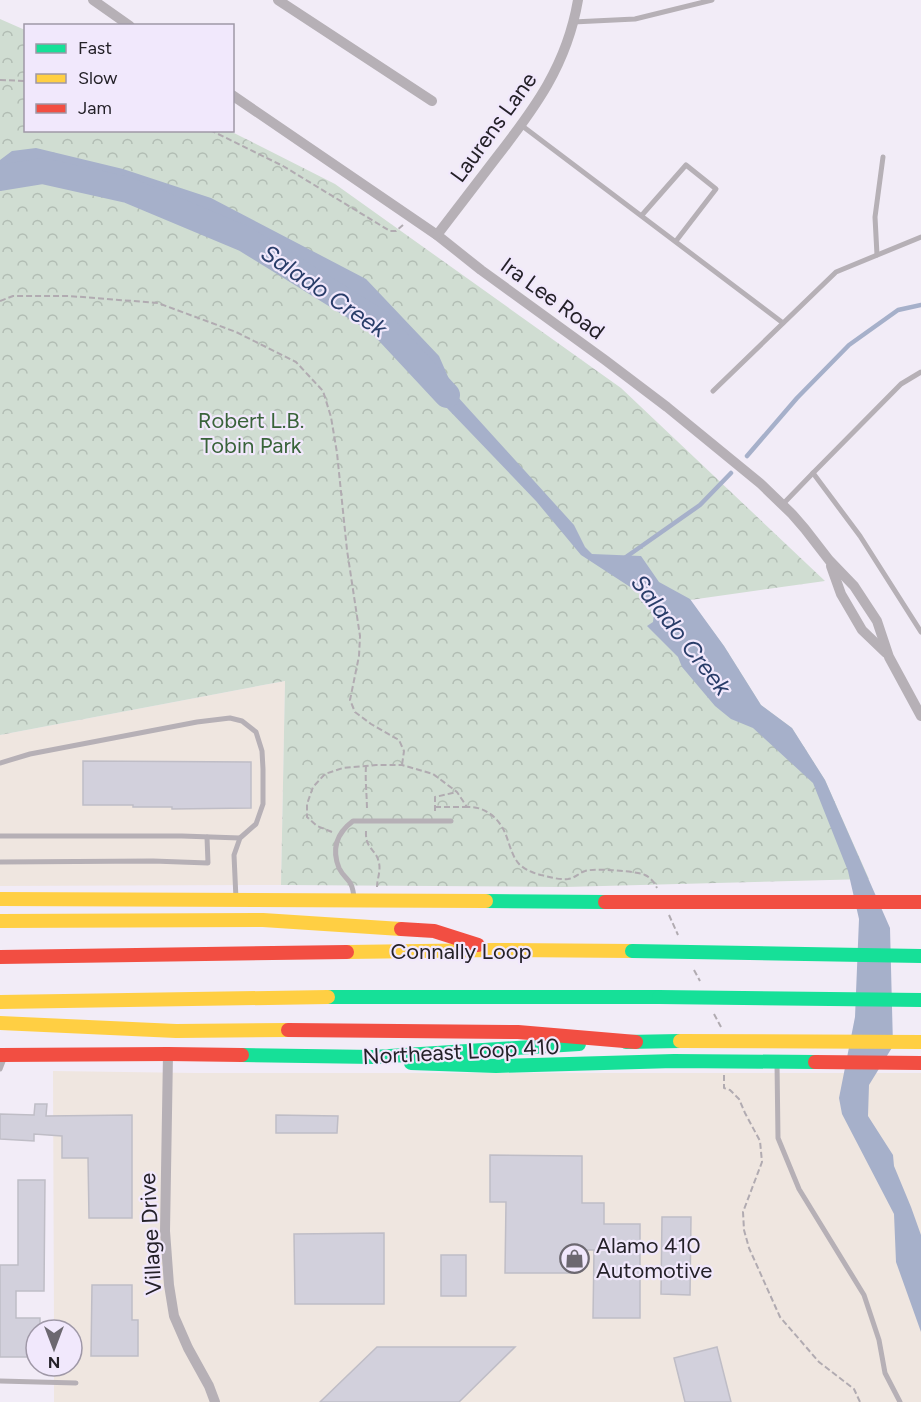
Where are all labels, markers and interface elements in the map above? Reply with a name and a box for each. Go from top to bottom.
legend [24,24,234,132]
text: Fast [78,37,112,59]
text: Slow [78,67,117,89]
street label: Laurens Lane [444,67,542,188]
text: Jam [78,97,112,119]
water label: Salado Creek [256,238,394,344]
street label: Ira Lee Road [496,252,610,345]
park label: Robert L.B. Tobin Park [198,407,304,459]
water label: Salado Creek [625,568,738,702]
street label: Connally Loop [390,938,532,965]
street label: Northeast Loop 410 [362,1033,560,1070]
street label: Village Drive [134,1172,167,1296]
place label: Alamo 410 Automotive [596,1232,712,1284]
shop icon: Alamo 410 Automotive [559,1242,591,1274]
north arrow [24,1318,84,1378]
text: N [48,1353,60,1372]

